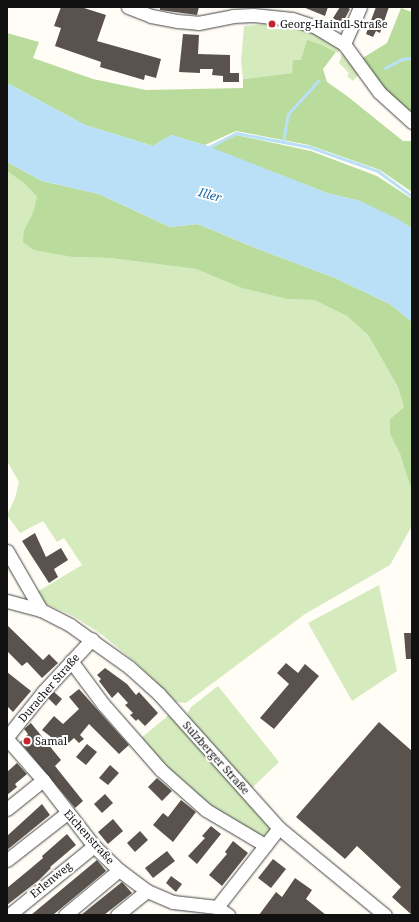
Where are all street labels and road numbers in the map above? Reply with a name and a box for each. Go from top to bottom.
street label: Duracher Straße [16,651,82,725]
street label: Sulzberger Straße [180,719,252,797]
street label: Eichenstraße [61,807,117,867]
street label: Erlenweg [28,859,74,901]

